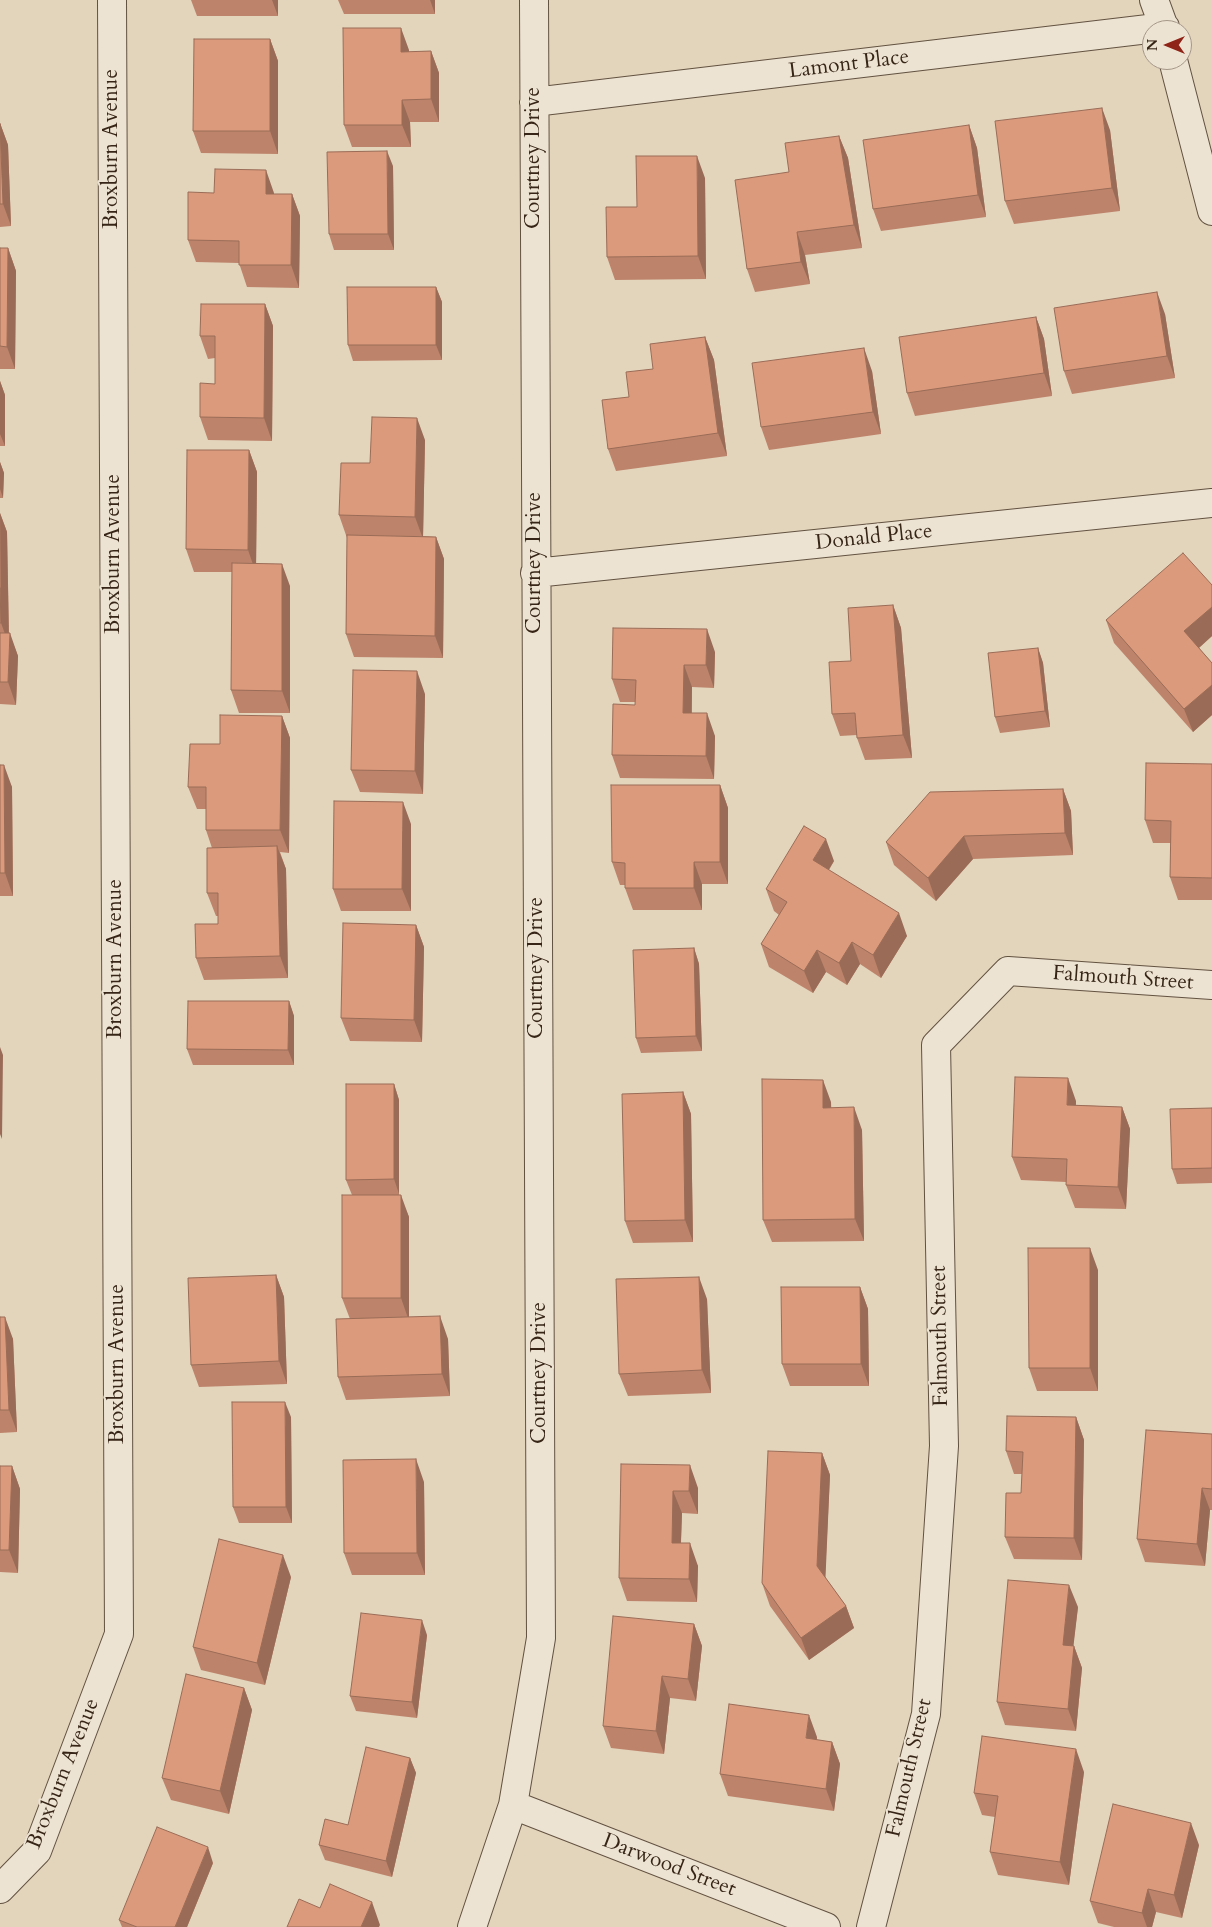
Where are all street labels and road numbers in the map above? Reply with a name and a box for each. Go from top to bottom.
street label: Lamont Place [787,45,911,85]
street label: Broxburn Avenue [99,69,125,229]
street label: Courtney Drive [521,87,547,229]
street label: Broxburn Avenue [101,474,127,634]
street label: Courtney Drive [522,492,548,634]
street label: Donald Place [814,519,934,557]
street label: Broxburn Avenue [103,879,129,1039]
street label: Courtney Drive [524,897,550,1039]
street label: Falmouth Street [1052,962,1194,996]
street label: Falmouth Street [927,1265,955,1407]
street label: Broxburn Avenue [105,1284,131,1444]
street label: Courtney Drive [527,1302,553,1444]
street label: Broxburn Avenue [22,1695,106,1853]
street label: Falmouth Street [882,1696,938,1840]
street label: Darwood Street [599,1829,739,1903]

